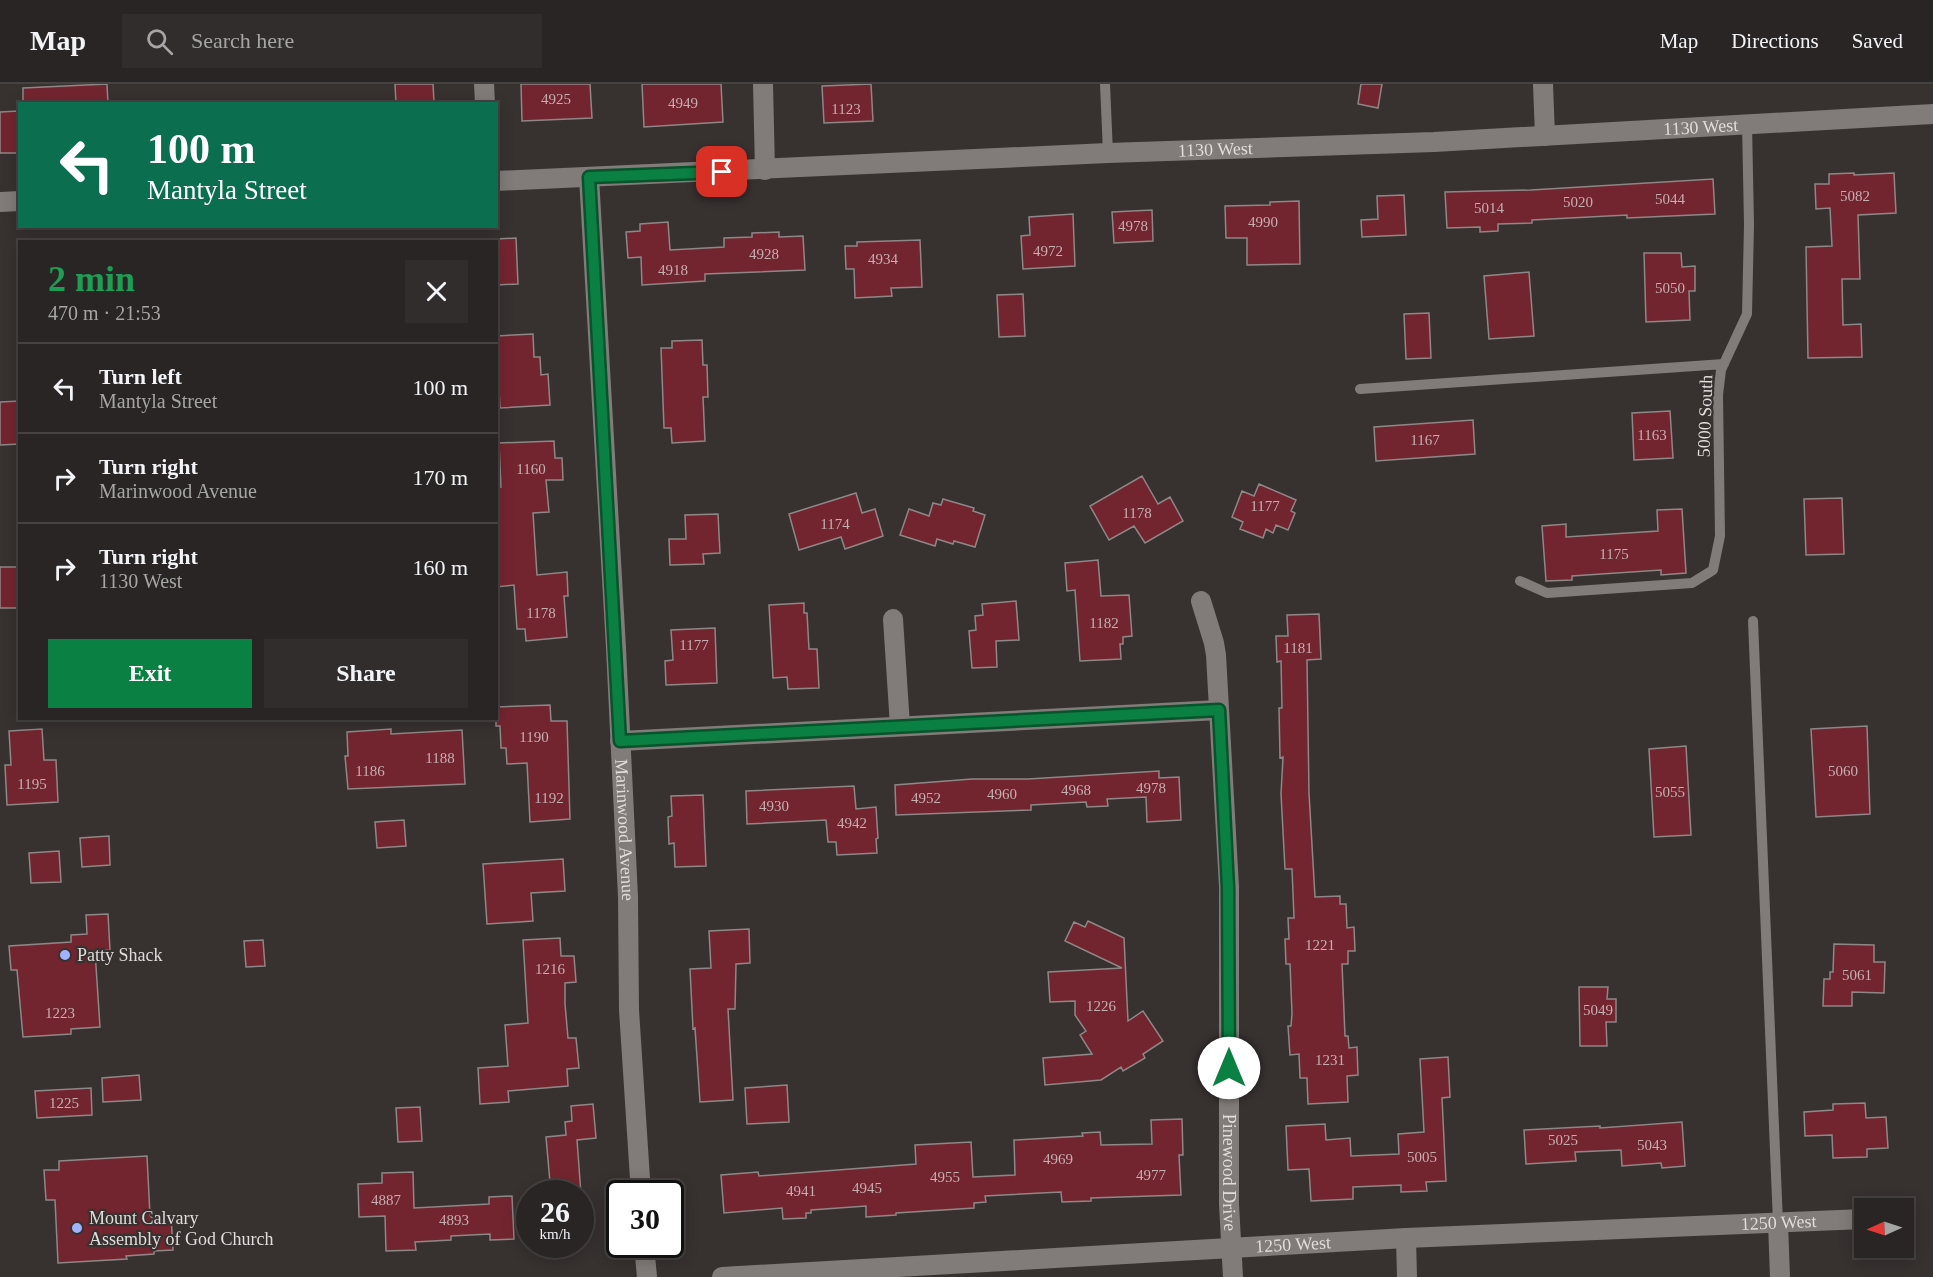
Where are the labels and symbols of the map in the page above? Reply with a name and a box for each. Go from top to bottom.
house number: 4925 [541,91,571,107]
house number: 4949 [668,95,698,111]
house number: 1123 [831,101,861,117]
street label: 1130 West [1663,115,1739,139]
street label: 1130 West [1177,138,1253,161]
pin [696,146,747,197]
house number: 5082 [1840,188,1870,204]
house number: 5044 [1655,191,1686,207]
house number: 5020 [1563,194,1593,210]
house number: 5014 [1474,200,1505,216]
house number: 4990 [1248,214,1278,230]
house number: 4978 [1118,218,1148,234]
house number: 4972 [1033,243,1063,259]
house number: 4928 [749,246,779,262]
house number: 4934 [868,251,899,267]
house number: 4918 [658,262,688,278]
house number: 5050 [1655,280,1685,296]
street label: 5000 South [1694,374,1716,458]
house number: 1163 [1637,427,1667,443]
house number: 1167 [1410,432,1440,448]
house number: 1160 [516,461,546,477]
house number: 1177 [1250,498,1280,514]
house number: 1178 [1122,505,1152,521]
house number: 1174 [820,516,850,532]
house number: 1175 [1599,546,1629,562]
house number: 1178 [526,605,556,621]
house number: 1182 [1089,615,1119,631]
house number: 1177 [679,637,709,653]
house number: 1181 [1283,640,1313,656]
house number: 1190 [519,729,549,745]
house number: 1188 [425,750,455,766]
street label: Marinwood Avenue [611,759,638,901]
house number: 1186 [355,763,385,779]
house number: 5060 [1828,763,1858,779]
house number: 1195 [17,776,47,792]
house number: 4978 [1136,780,1166,796]
house number: 4968 [1061,782,1091,798]
house number: 5055 [1655,784,1685,800]
house number: 4960 [987,786,1017,802]
house number: 1192 [534,790,564,806]
house number: 4952 [911,790,941,806]
house number: 4930 [759,798,789,814]
house number: 4942 [837,815,867,831]
house number: 1221 [1305,937,1335,953]
place label: Patty Shack [77,945,163,965]
marker: Patty Shack [58,948,72,962]
house number: 1216 [535,961,566,977]
house number: 5061 [1842,967,1872,983]
house number: 1226 [1086,998,1117,1014]
house number: 5049 [1583,1002,1613,1018]
house number: 1223 [45,1005,75,1021]
position arrow [1197,1036,1261,1100]
house number: 1231 [1315,1052,1345,1068]
house number: 1225 [49,1095,79,1111]
street label: Pinewood Drive [1219,1114,1240,1232]
house number: 5025 [1548,1132,1578,1148]
house number: 5043 [1637,1137,1667,1153]
house number: 5005 [1407,1149,1437,1165]
house number: 4969 [1043,1151,1073,1167]
house number: 4977 [1136,1167,1167,1183]
house number: 4955 [930,1169,960,1185]
speed limit sign: 30 [606,1180,684,1258]
house number: 4945 [852,1180,882,1196]
house number: 4941 [786,1183,816,1199]
house number: 4887 [371,1192,402,1208]
north arrow [1854,1198,1914,1258]
place label: Mount Calvary Assembly of God Church [89,1208,273,1249]
street label: 1250 West [1740,1211,1817,1234]
house number: 4893 [439,1212,469,1228]
marker: Mount Calvary Assembly of God Church [70,1221,84,1235]
street label: 1250 West [1255,1232,1331,1257]

